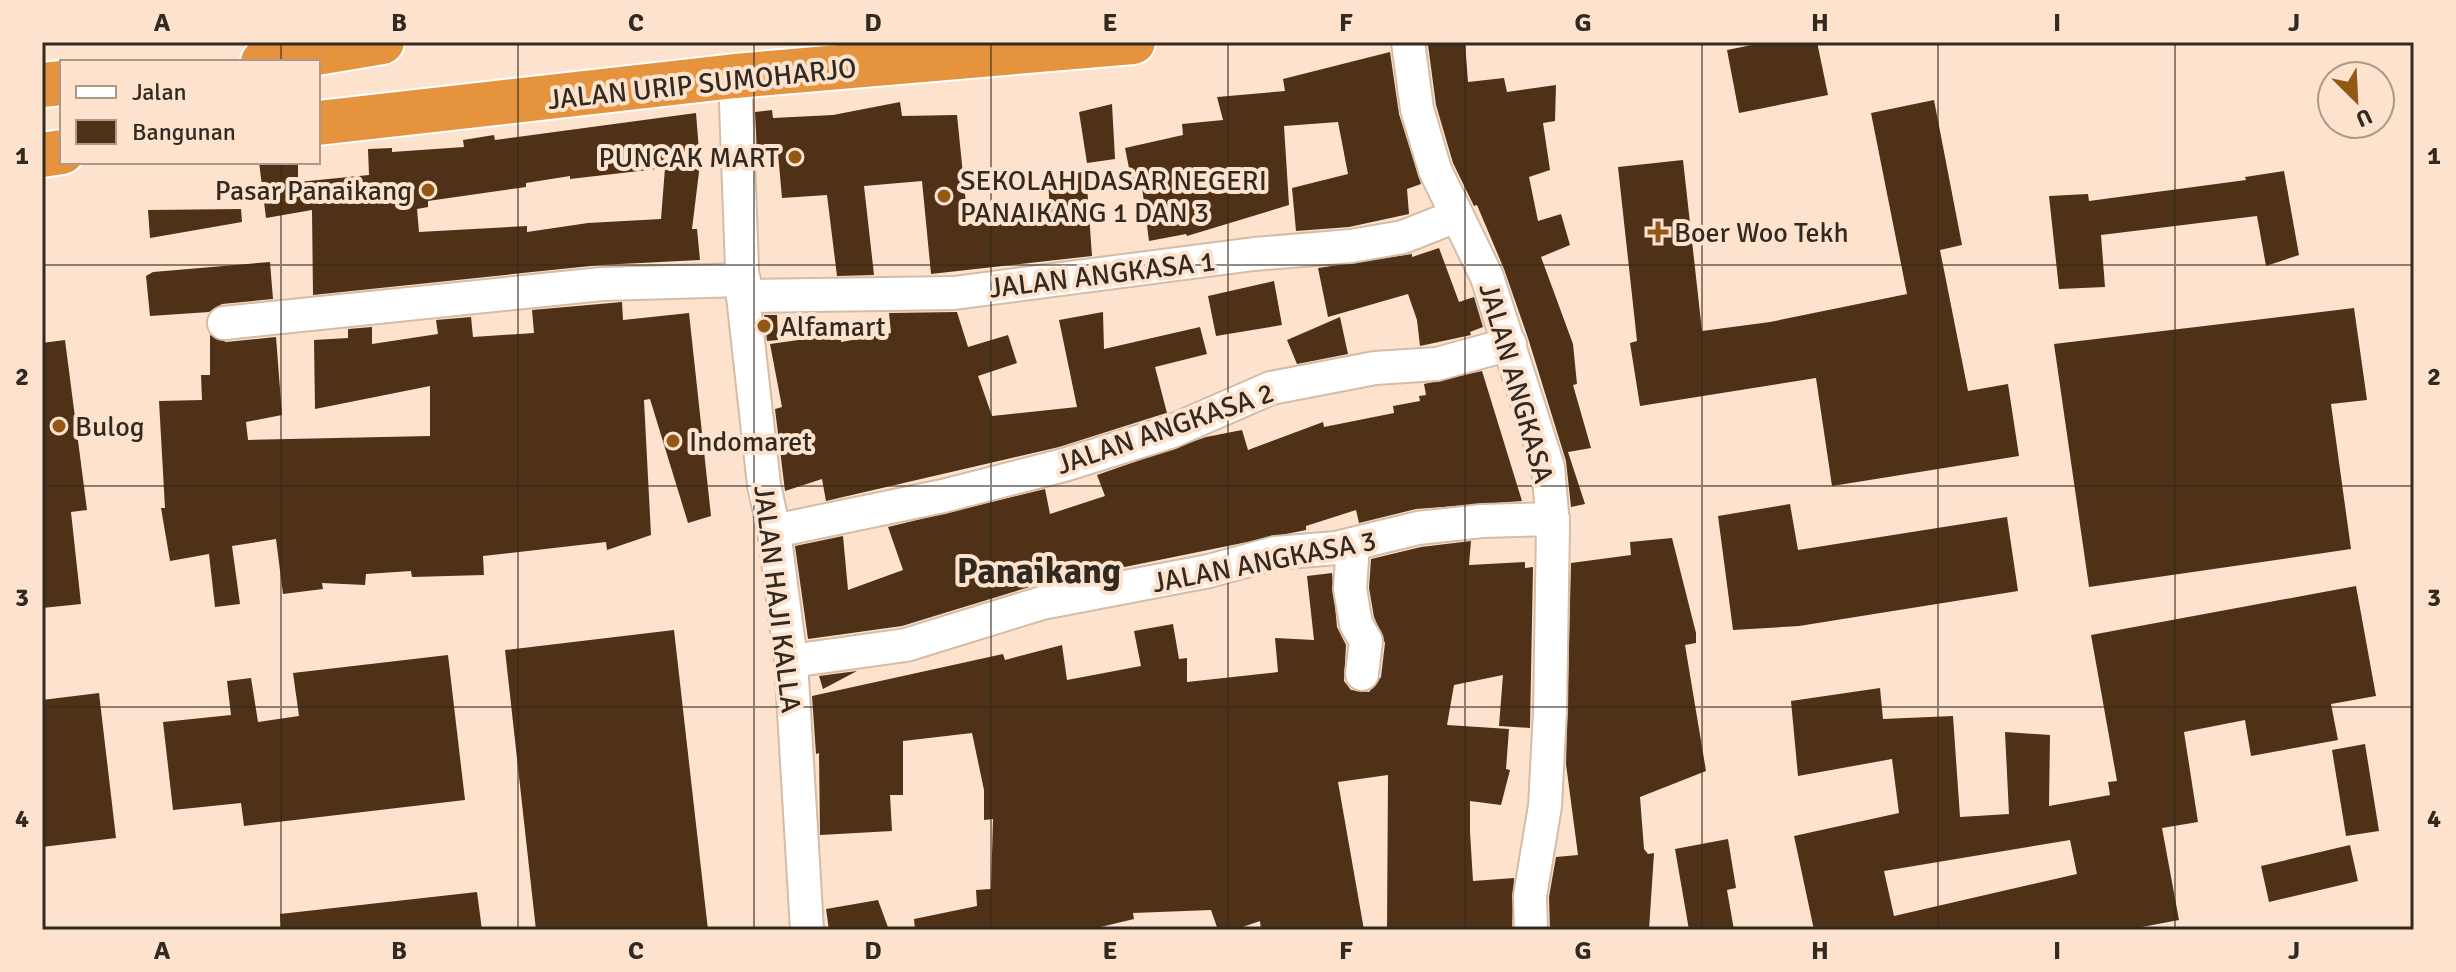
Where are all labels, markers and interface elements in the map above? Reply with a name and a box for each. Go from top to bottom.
text: A [154,7,171,39]
text: B [391,7,407,39]
text: C [628,7,644,39]
text: D [864,7,882,39]
text: E [1103,7,1117,39]
text: F [1339,7,1353,39]
text: G [1574,7,1592,39]
text: H [1811,7,1829,39]
text: I [2053,7,2061,39]
text: J [2288,7,2300,39]
street label: JALAN URIP SUMOHARJO [546,51,858,117]
legend [60,60,320,164]
north arrow [2316,60,2396,140]
text: Jalan [132,77,187,107]
text: U [2352,102,2376,133]
text: Bangunan [132,117,236,147]
text: 1 [15,140,29,172]
text: 1 [2427,140,2441,172]
place label: PUNCAK MART [599,141,779,175]
marker: PUNCAK MART [786,148,804,166]
place label: SEKOLAH DASAR NEGERI PANAIKANG 1 DAN 3 [960,164,1267,230]
place label: Pasar Panaikang [215,174,412,208]
marker: Pasar Panaikang [419,181,437,199]
marker: SEKOLAH DASAR NEGERI PANAIKANG 1 DAN 3 [935,187,953,205]
place label: Boer Woo Tekh [1674,216,1849,250]
marker: Boer Woo Tekh [1649,223,1667,241]
street label: JALAN ANGKASA 1 [987,244,1217,306]
street label: JALAN ANGKASA [1471,279,1561,487]
place label: Alfamart [780,310,886,344]
marker: Alfamart [755,317,773,335]
text: 2 [15,361,29,393]
text: 2 [2427,361,2441,393]
street label: JALAN ANGKASA 2 [1052,376,1279,482]
place label: Bulog [75,410,145,444]
marker: Bulog [50,417,68,435]
place label: Indomaret [689,425,812,459]
marker: Indomaret [664,432,682,450]
street label: JALAN HAJI KALLA [746,483,808,715]
street label: JALAN ANGKASA 3 [1149,524,1379,600]
district label: Panaikang [957,549,1121,594]
text: 3 [15,582,29,614]
text: 3 [2427,582,2441,614]
text: 4 [15,803,29,835]
text: 4 [2427,803,2441,835]
text: A [154,935,171,967]
text: B [391,935,407,967]
text: C [628,935,644,967]
text: D [864,935,882,967]
text: E [1103,935,1117,967]
text: F [1339,935,1353,967]
text: G [1574,935,1592,967]
text: H [1811,935,1829,967]
text: I [2053,935,2061,967]
text: J [2288,935,2300,967]

